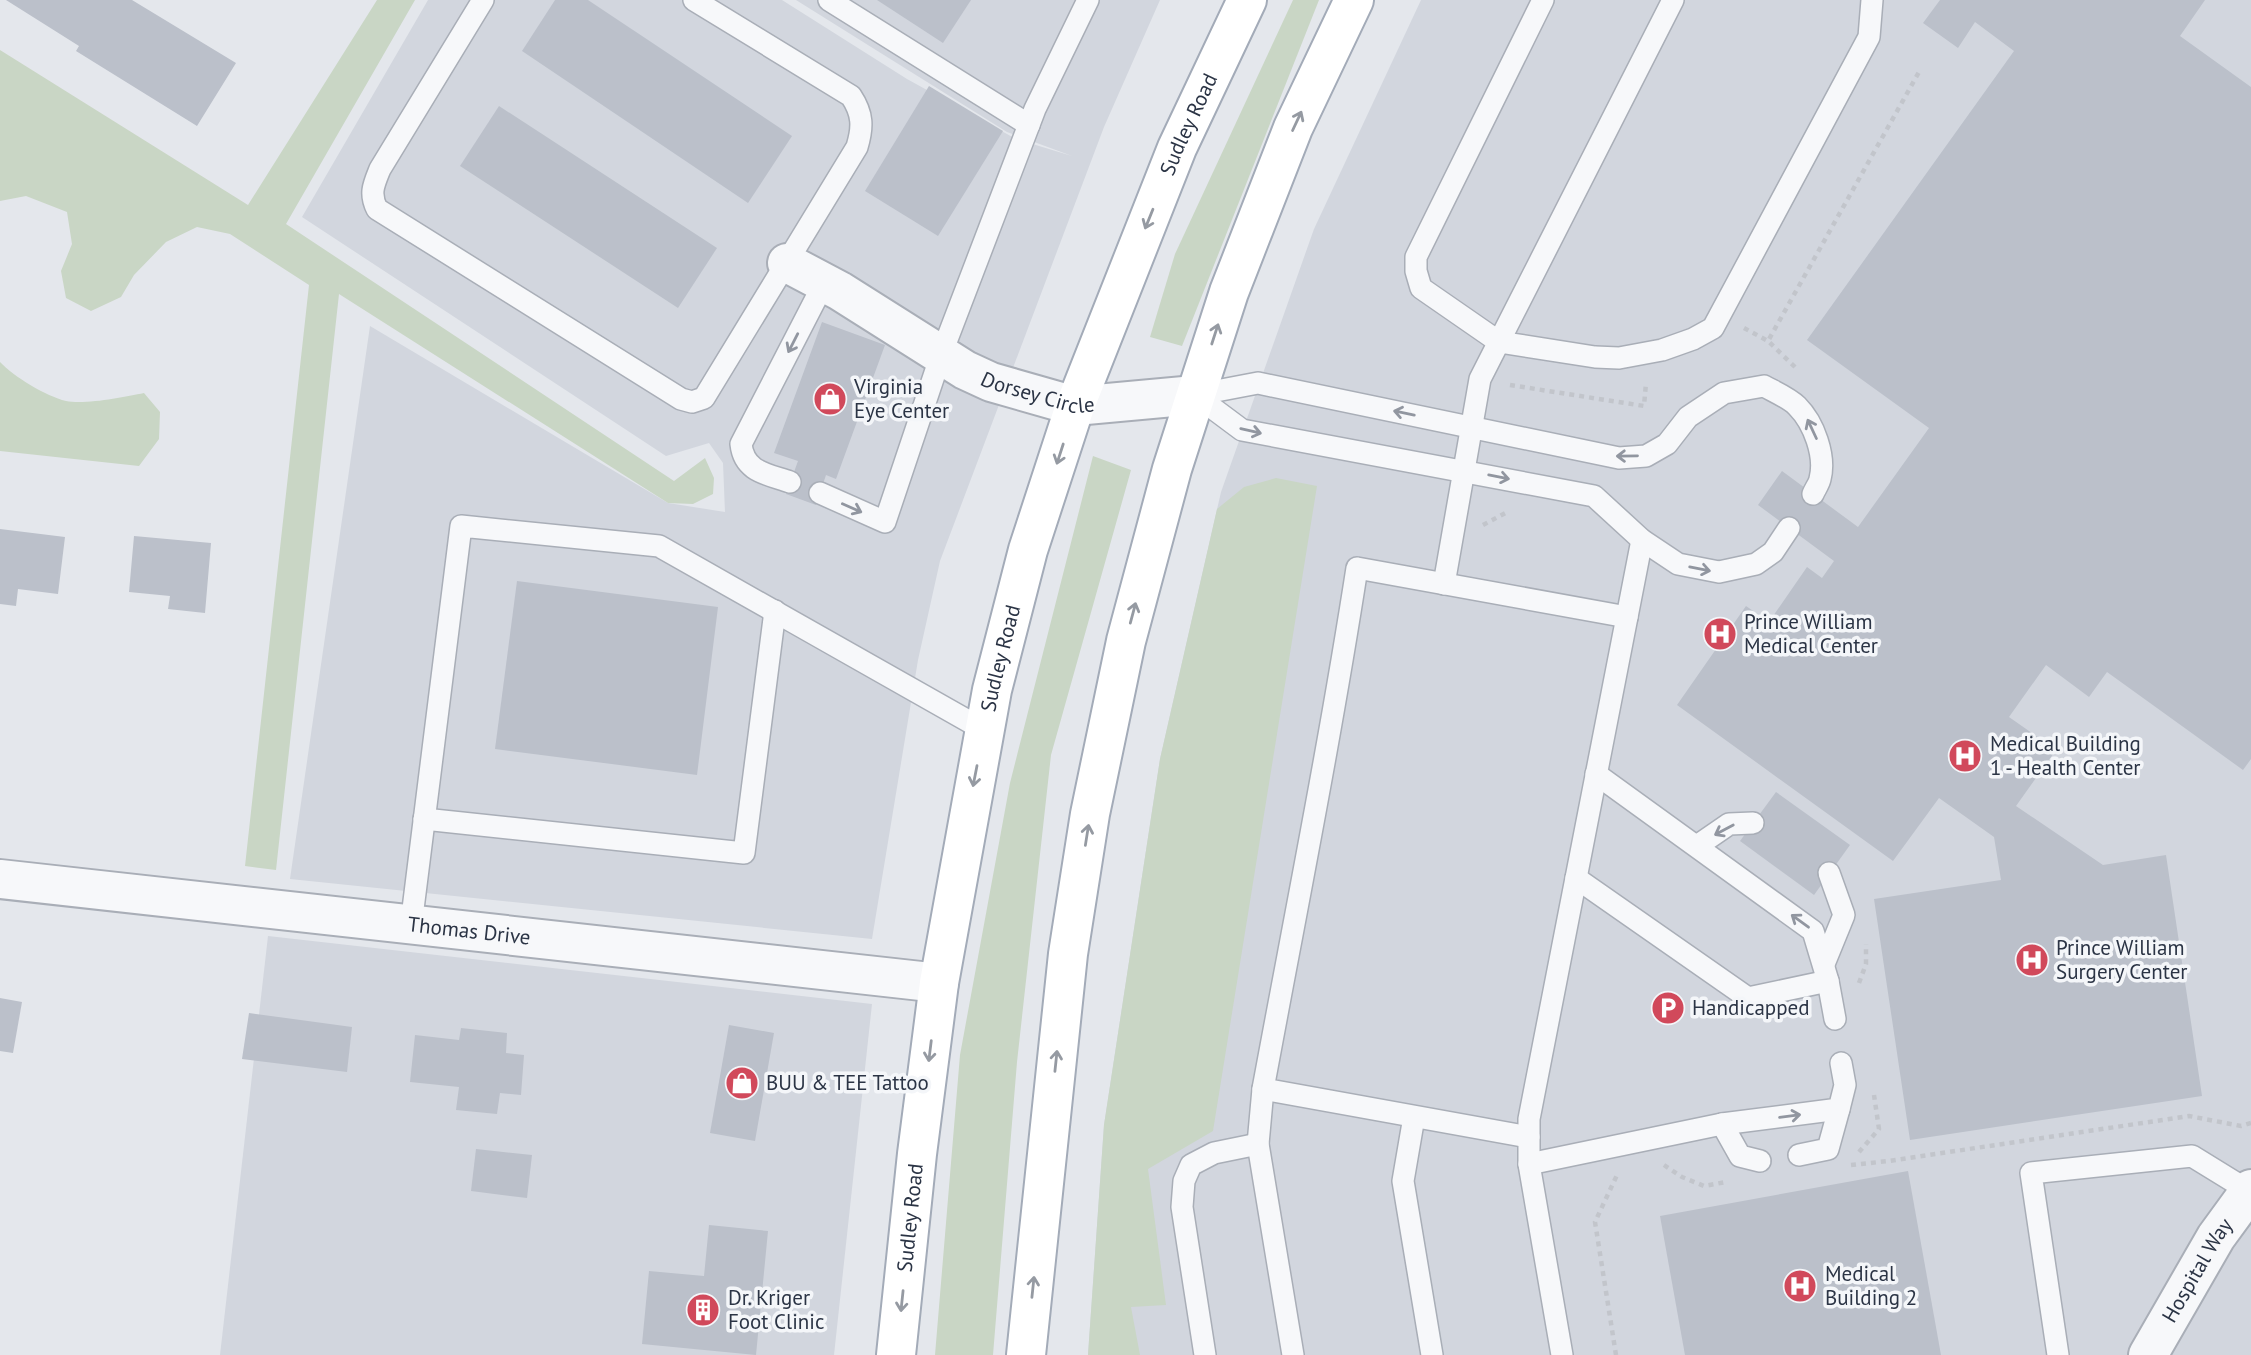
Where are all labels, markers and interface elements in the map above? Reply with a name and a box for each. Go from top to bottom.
street label: Sudley Road [1154,69,1223,179]
one-way arrow [1290,111,1304,132]
one-way arrow [1142,207,1155,229]
one-way arrow [1210,323,1222,345]
one-way arrow [785,333,799,353]
street label: Dorsey Circle [977,365,1096,419]
place label: Virginia Eye Center [853,373,949,424]
shop icon: Virginia Eye Center [811,380,849,418]
one-way arrow [1393,406,1416,420]
one-way arrow [1804,419,1818,440]
one-way arrow [1240,426,1262,439]
one-way arrow [1052,443,1065,465]
one-way arrow [1616,450,1639,463]
one-way arrow [1487,471,1510,485]
one-way arrow [841,502,862,515]
one-way arrow [1688,562,1711,576]
street label: Sudley Road [974,602,1026,714]
one-way arrow [1127,602,1140,625]
place label: Prince William Medical Center [1744,608,1878,659]
hospital icon: Prince William Medical Center [1701,615,1739,653]
place label: Medical Building 1 - Health Center [1990,730,2141,781]
hospital icon: Medical Building 1 - Health Center [1946,737,1984,775]
one-way arrow [968,764,981,787]
one-way arrow [1714,823,1734,837]
one-way arrow [1081,825,1094,847]
street label: Thomas Drive [406,910,532,951]
one-way arrow [1791,914,1810,929]
place label: Prince William Surgery Center [2056,934,2187,985]
hospital icon: Prince William Surgery Center [2013,941,2051,979]
parking icon: Handicapped [1649,989,1687,1027]
place label: Handicapped [1692,994,1810,1021]
one-way arrow [924,1039,937,1062]
one-way arrow [1050,1050,1063,1073]
shop icon: BUU & TEE Tattoo [723,1064,761,1102]
place label: BUU & TEE Tattoo [766,1069,929,1096]
one-way arrow [1778,1109,1800,1122]
street label: Sudley Road [891,1162,929,1273]
street label: Hospital Way [2156,1212,2239,1327]
place label: Medical Building 2 [1825,1260,1917,1311]
hospital icon: Medical Building 2 [1781,1267,1819,1305]
one-way arrow [1027,1276,1040,1299]
place label: Dr. Kriger Foot Clinic [728,1284,824,1335]
one-way arrow [895,1289,908,1312]
building icon: Dr. Kriger Foot Clinic [684,1291,722,1329]

